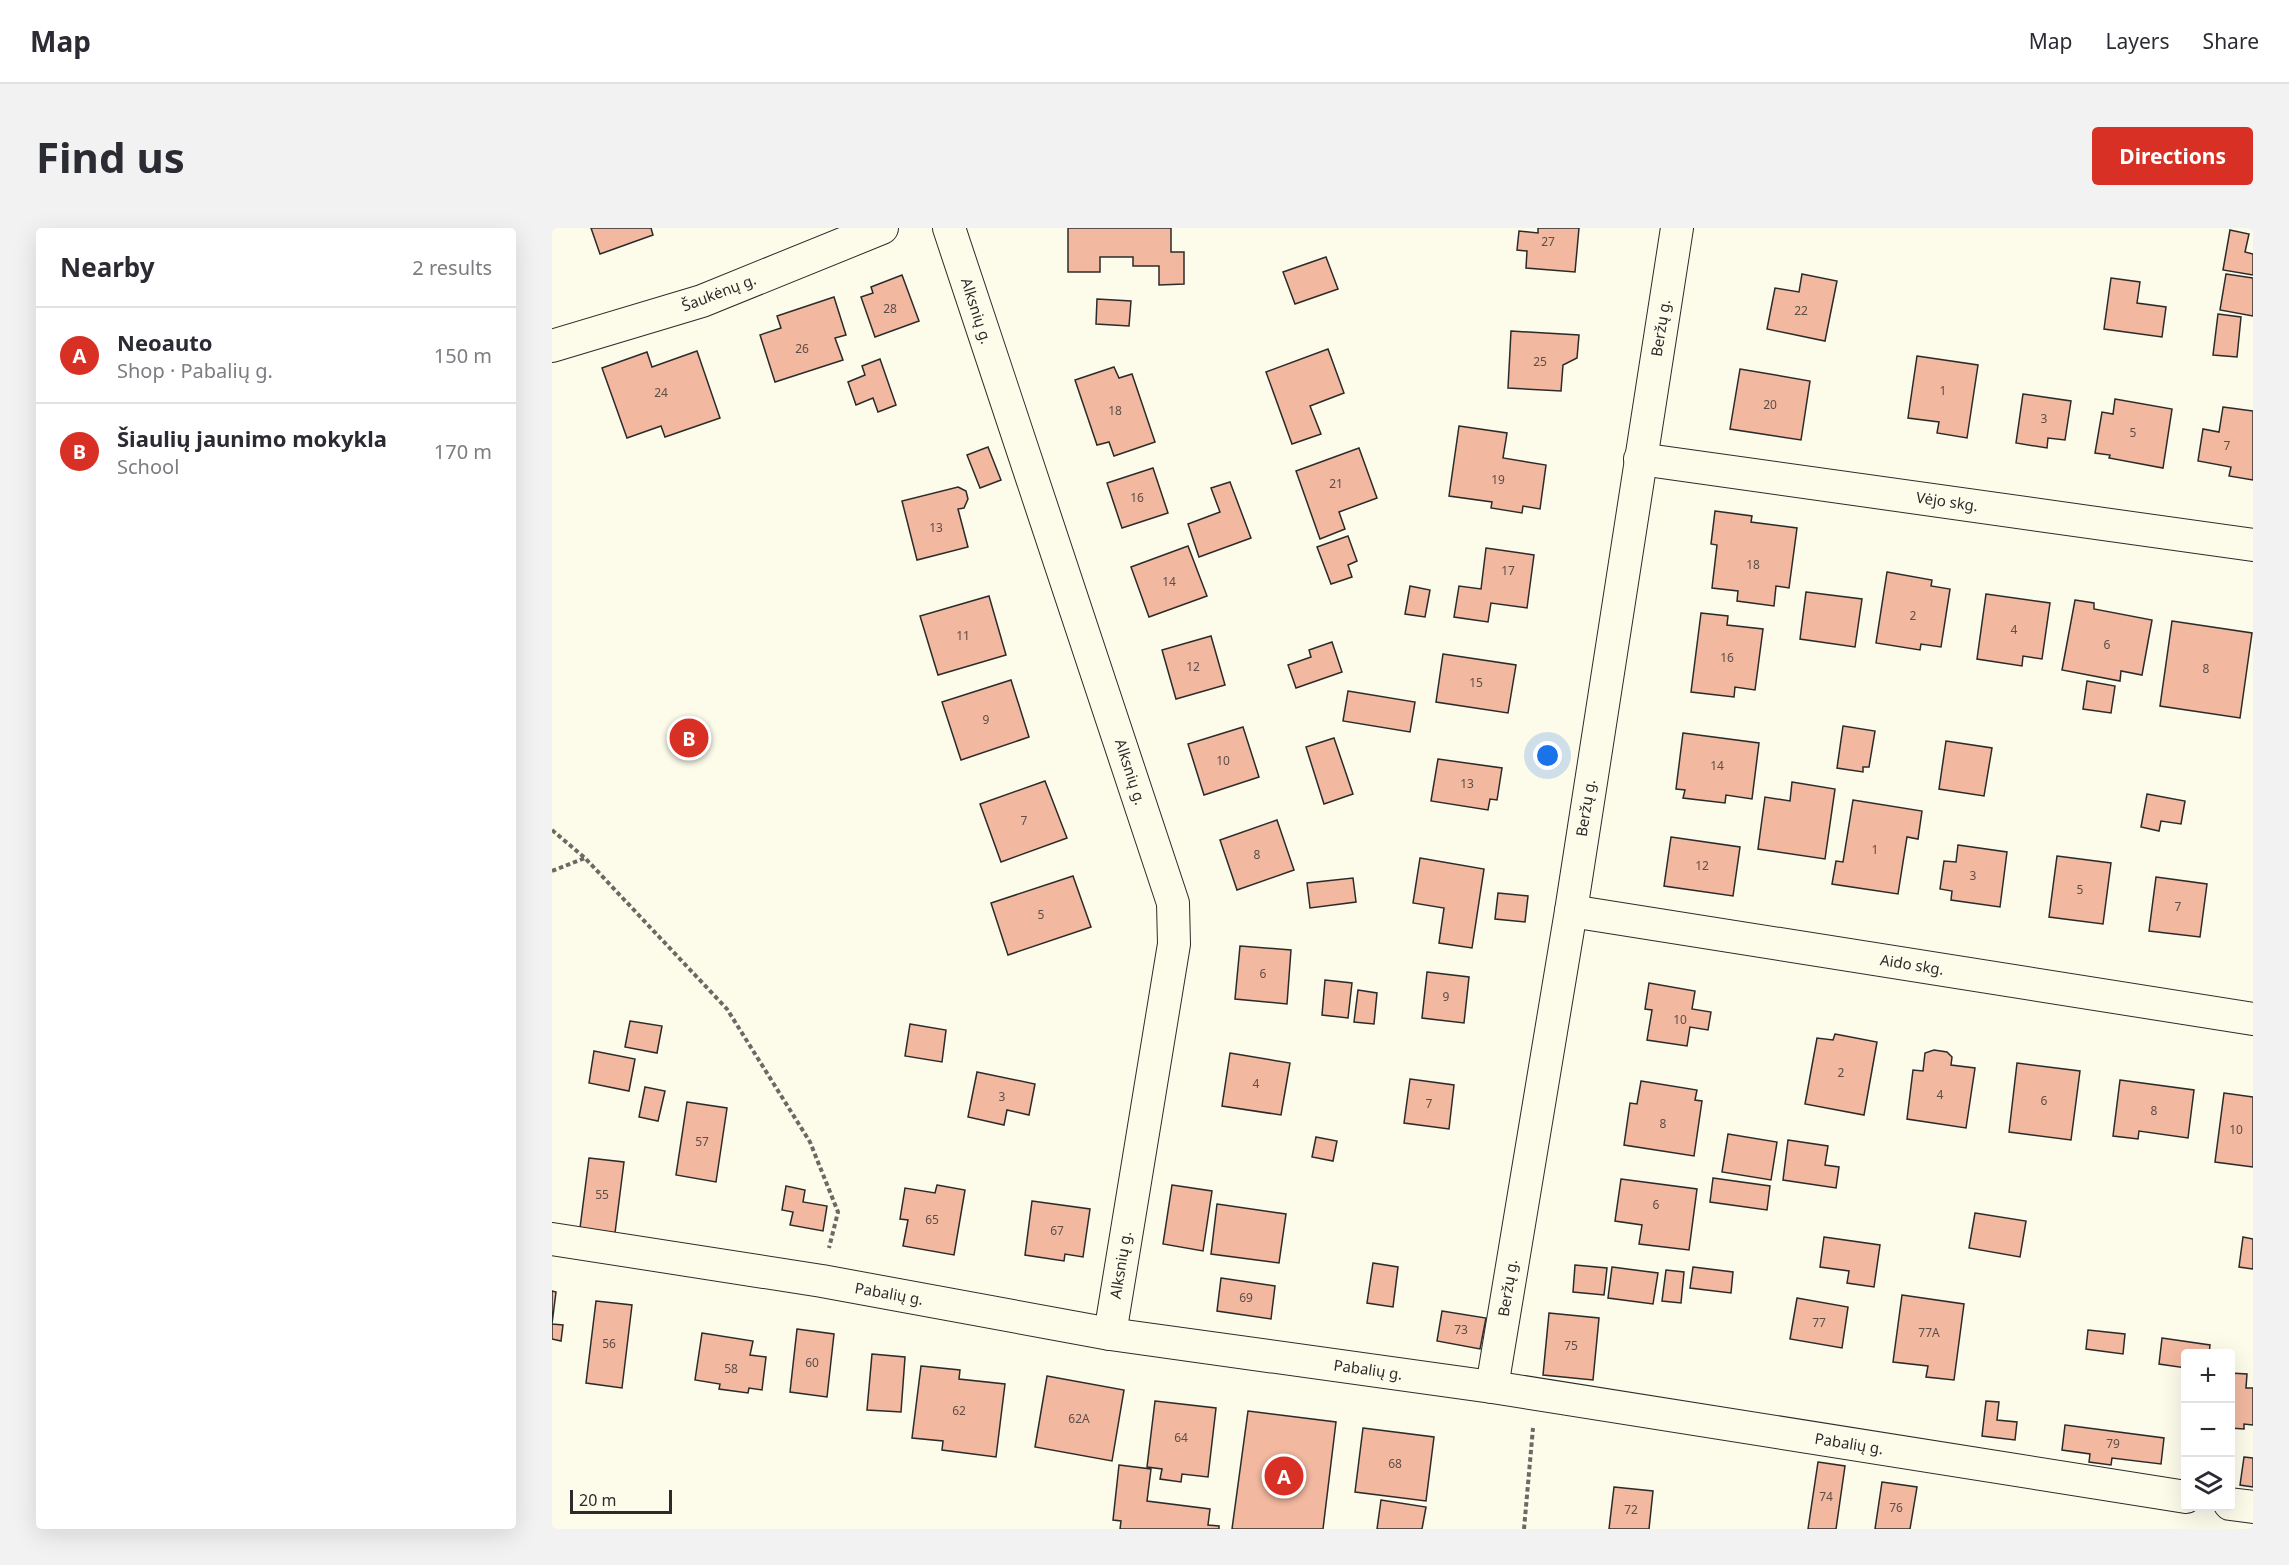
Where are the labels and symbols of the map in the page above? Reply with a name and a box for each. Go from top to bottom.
house number: 27 [1541,233,1555,250]
street label: Šaukėnų g. [679,269,759,315]
street label: Alksnių g. [957,275,997,346]
street label: Beržų g. [1646,298,1674,358]
house number: 28 [883,300,897,317]
house number: 22 [1794,302,1808,319]
house number: 26 [795,340,809,357]
house number: 25 [1533,353,1547,370]
house number: 1 [1940,382,1946,399]
house number: 24 [654,384,668,401]
house number: 20 [1763,396,1777,413]
house number: 18 [1108,402,1122,419]
house number: 3 [2041,410,2048,427]
house number: 5 [2130,424,2137,441]
house number: 7 [2224,437,2231,454]
house number: 19 [1491,471,1505,488]
house number: 21 [1329,475,1343,492]
street label: Vėjo skg. [1915,487,1979,515]
house number: 16 [1130,489,1144,506]
house number: 13 [929,519,943,536]
house number: 18 [1746,556,1760,573]
house number: 17 [1501,562,1515,579]
house number: 14 [1162,573,1176,590]
house number: 2 [1910,607,1917,624]
house number: 4 [2011,621,2018,638]
house number: 11 [956,627,970,644]
house number: 6 [2104,636,2111,653]
house number: 16 [1720,649,1734,666]
house number: 12 [1186,658,1200,675]
house number: 8 [2203,660,2210,677]
house number: 15 [1469,674,1483,691]
house number: 9 [983,711,990,728]
pin: B [670,716,708,760]
street label: Alksnių g. [1111,736,1151,807]
your location [1533,741,1562,770]
house number: 10 [1216,752,1230,769]
house number: 14 [1710,757,1724,774]
house number: 13 [1460,775,1474,792]
street label: Beržų g. [1571,778,1599,838]
house number: 7 [1021,812,1028,829]
house number: 1 [1872,841,1878,858]
house number: 8 [1254,846,1261,863]
house number: 12 [1695,857,1709,874]
house number: 3 [1970,867,1977,884]
house number: 5 [2077,881,2084,898]
house number: 7 [2175,898,2182,915]
house number: 5 [1038,906,1045,923]
street label: Aido skg. [1879,949,1945,979]
house number: 6 [1260,965,1267,982]
house number: 9 [1443,988,1450,1005]
house number: 10 [1673,1011,1687,1028]
house number: 2 [1838,1064,1845,1081]
house number: 4 [1253,1075,1260,1092]
house number: 4 [1937,1086,1944,1103]
house number: 3 [999,1088,1006,1105]
house number: 6 [2041,1092,2048,1109]
house number: 7 [1426,1095,1433,1112]
house number: 8 [2151,1102,2158,1119]
house number: 8 [1660,1115,1667,1132]
house number: 10 [2229,1121,2243,1138]
house number: 57 [695,1133,709,1150]
house number: 55 [595,1186,609,1203]
house number: 6 [1653,1196,1660,1213]
house number: 65 [925,1211,939,1228]
house number: 67 [1050,1222,1064,1239]
street label: Alksnių g. [1105,1230,1135,1300]
street label: Beržų g. [1493,1258,1521,1318]
street label: Pabalių g. [853,1277,925,1309]
house number: 69 [1239,1289,1253,1306]
house number: 77 [1812,1314,1826,1331]
house number: 73 [1454,1321,1468,1338]
house number: 77A [1918,1324,1940,1341]
house number: 56 [602,1335,616,1352]
house number: 75 [1564,1337,1578,1354]
house number: 60 [805,1354,819,1371]
street label: Pabalių g. [1332,1354,1404,1384]
house number: 58 [724,1360,738,1377]
house number: 62 [952,1402,966,1419]
house number: 62A [1068,1410,1090,1427]
street label: Pabalių g. [1813,1428,1885,1458]
house number: 64 [1174,1429,1188,1446]
house number: 79 [2106,1435,2120,1452]
pin: A [1264,1454,1304,1498]
house number: 68 [1388,1455,1402,1472]
scale bar [570,1487,672,1514]
house number: 74 [1819,1488,1833,1505]
house number: 76 [1889,1499,1903,1516]
house number: 72 [1624,1501,1638,1518]

